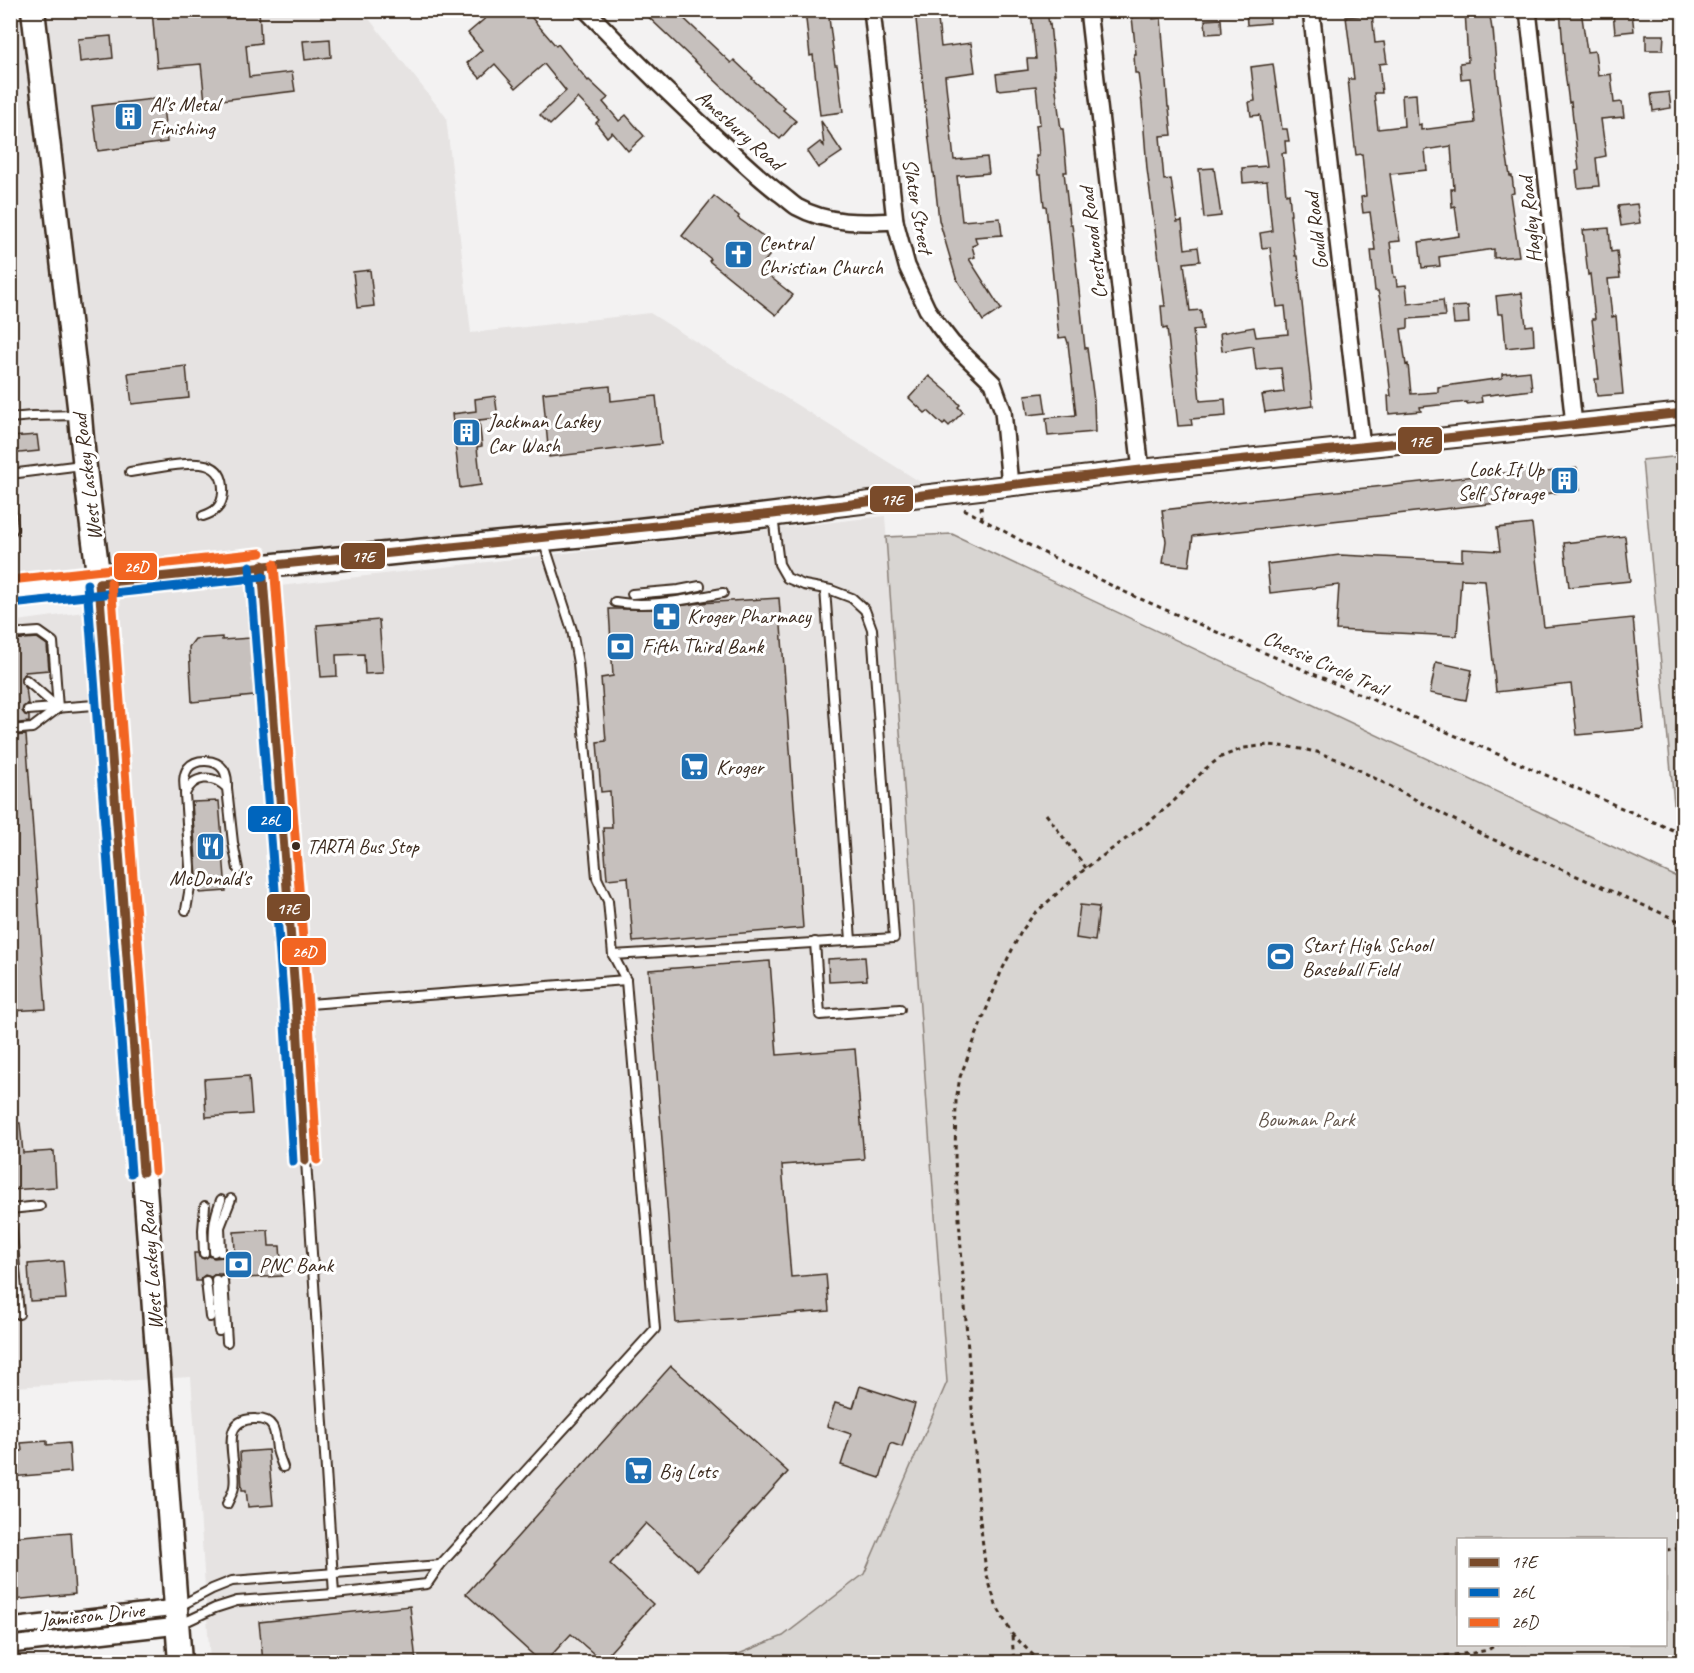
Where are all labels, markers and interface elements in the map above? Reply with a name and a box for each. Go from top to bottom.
street label: Amesbury Road [691,84,791,178]
place label: Al's Metal Finishing [150,91,223,141]
building icon: Al's Metal Finishing [113,100,145,132]
street label: Slater Street [897,157,940,258]
street label: Hagley Road [1512,172,1547,265]
street label: Crestwood Road [1073,183,1113,300]
street label: Gould Road [1298,188,1334,271]
place label: Central Christian Church [759,230,883,280]
church icon: Central Christian Church [722,239,754,271]
place label: Jackman Laskey Car Wash [487,408,601,458]
street label: West Laskey Road [66,409,108,542]
building icon: Jackman Laskey Car Wash [451,417,483,449]
line badge: 17E [1397,426,1443,455]
text: 17E [1409,432,1434,452]
place label: Lock It Up Self Storage [1457,456,1546,506]
building icon: Lock It Up Self Storage [1549,465,1581,497]
line badge: 17E [869,485,914,513]
text: 17E [881,490,906,510]
line badge: 17E [340,542,386,570]
text: 17E [352,547,377,567]
line badge: 26D [113,552,158,581]
text: 26D [124,557,150,577]
pharmacy icon: Kroger Pharmacy [650,600,682,632]
place label: Kroger Pharmacy [687,603,813,629]
street label: Chessie Circle Trail [1259,624,1394,703]
bank icon: Fifth Third Bank [605,630,637,662]
place label: Fifth Third Bank [642,633,765,659]
supermarket icon: Kroger [679,751,711,783]
place label: Kroger [716,754,765,780]
line badge: 26L [247,805,292,833]
text: 26L [259,810,282,830]
restaurant icon: McDonald's [194,831,226,863]
place label: TARTA Bus Stop [307,834,420,859]
marker: TARTA Bus Stop [290,840,302,852]
place label: McDonald's [169,865,253,891]
line badge: 17E [266,893,311,922]
text: 17E [277,899,302,919]
place label: Start High School Baseball Field [1302,932,1435,982]
line badge: 26D [281,937,327,966]
sports icon: Start High School Baseball Field [1265,941,1297,973]
text: 26D [292,942,318,962]
park label: Bowman Park [1257,1106,1356,1132]
street label: West Laskey Road [133,1199,168,1331]
bank icon: PNC Bank [222,1249,254,1281]
place label: PNC Bank [259,1252,334,1278]
supermarket icon: Big Lots [622,1455,654,1487]
place label: Big Lots [659,1458,719,1484]
legend [1457,1538,1667,1646]
text: 17E [1511,1551,1539,1573]
text: 26L [1511,1581,1536,1603]
street label: Jamieson Drive [38,1596,147,1634]
text: 26D [1511,1611,1539,1633]

